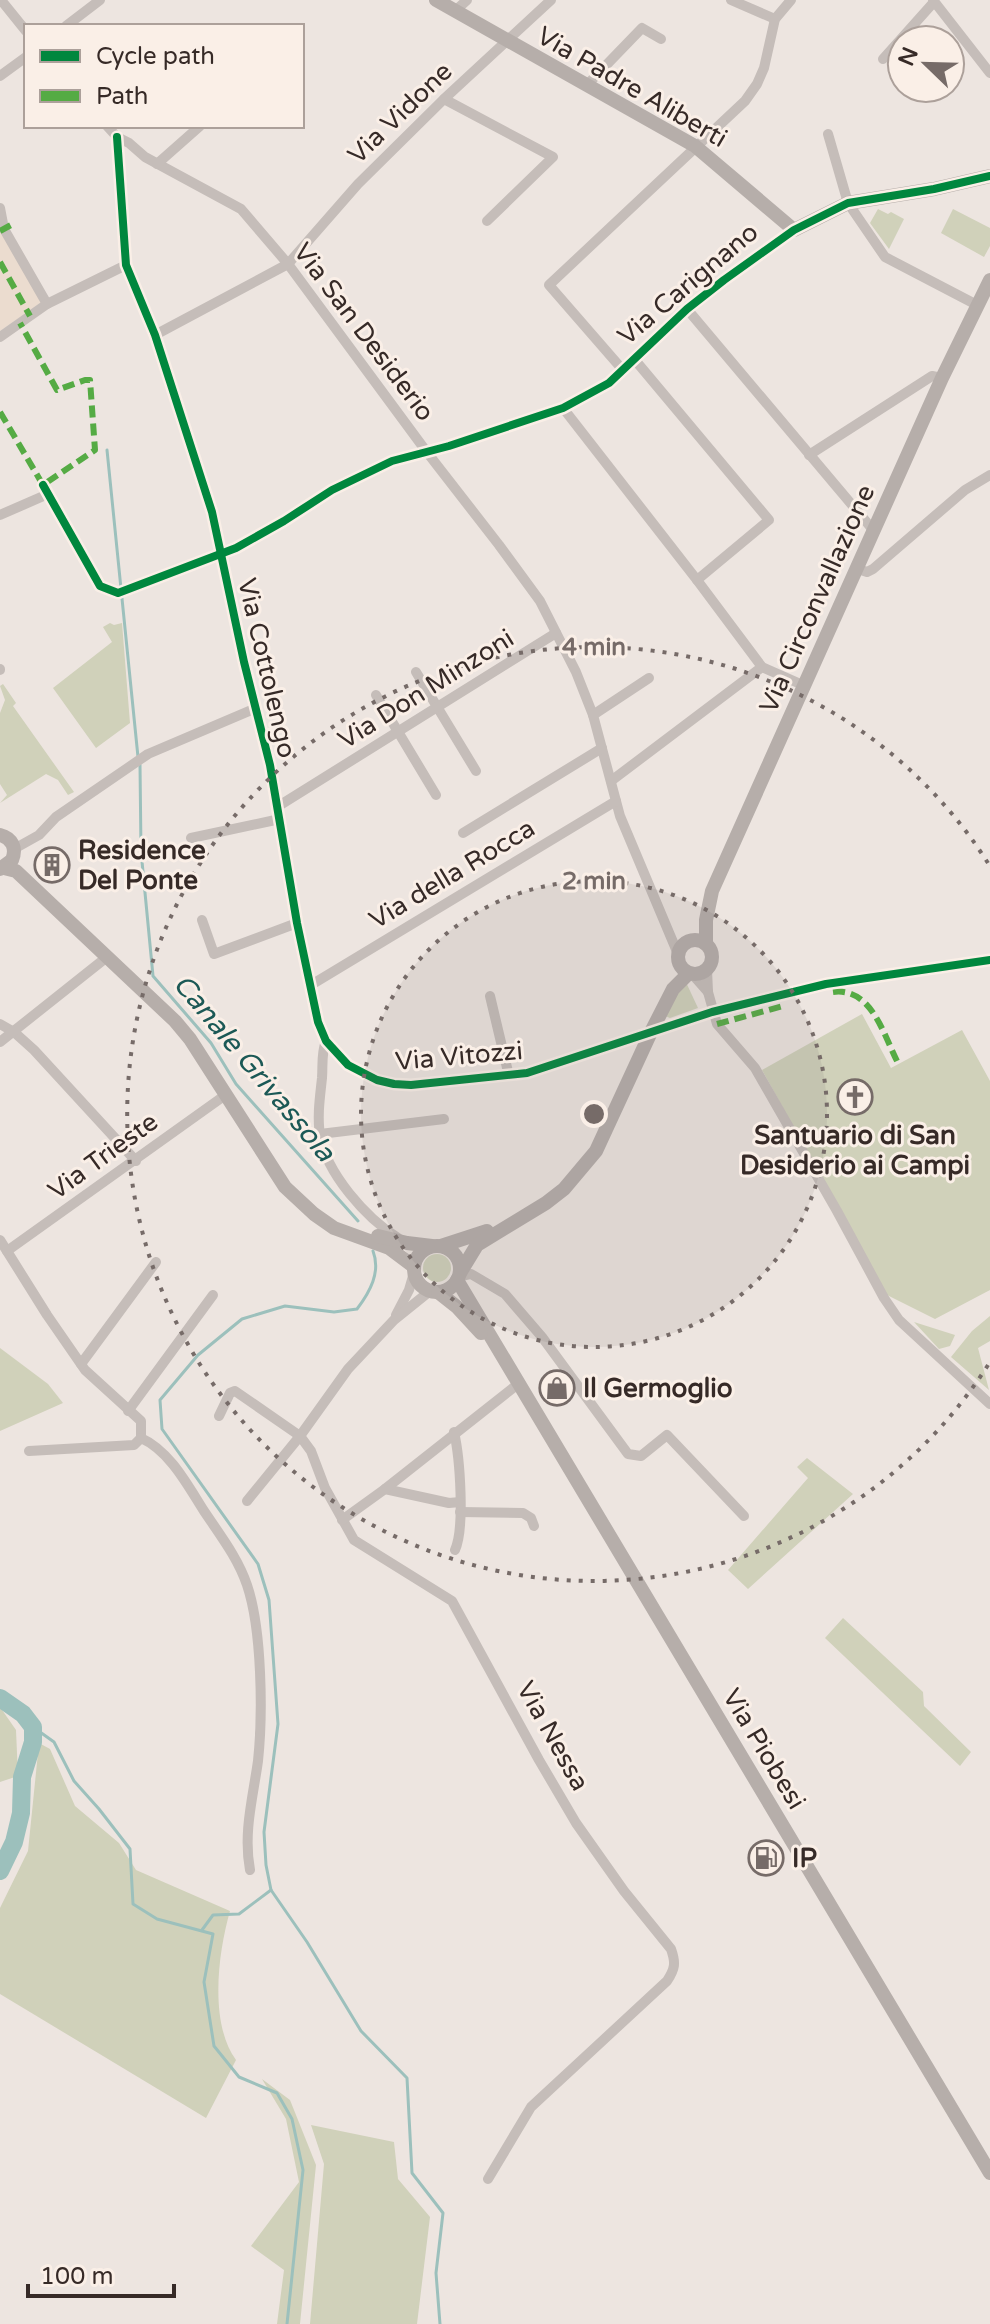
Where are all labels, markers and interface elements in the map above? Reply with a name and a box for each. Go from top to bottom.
street label: Via Padre Aliberti [532,20,732,154]
legend [24,24,304,128]
north arrow [886,24,966,104]
text: Cycle path [96,42,215,71]
text: N [893,43,924,70]
street label: Via Vidone [342,56,458,170]
text: Path [96,82,149,111]
street label: Via Carignano [612,216,764,352]
street label: Via San Desiderio [287,237,441,427]
street label: Via Circonvallazione [753,480,881,718]
street label: Via Cottolengo [231,575,303,761]
street label: Via Don Minzoni [332,623,520,755]
text: 4 min [562,633,626,662]
street label: Via della Rocca [364,812,540,936]
place label: Residence Del Ponte [78,835,206,896]
building icon: Residence Del Ponte [33,846,71,884]
text: 2 min [562,867,626,896]
water label: Canale Grivassola [166,967,343,1170]
street label: Via Vitozzi [394,1035,524,1077]
church icon: Santuario di San Desiderio ai Campi [836,1078,874,1116]
centre of rings [580,1100,608,1128]
street label: Via Trieste [42,1106,164,1206]
place label: Santuario di San Desiderio ai Campi [740,1120,970,1181]
shop icon: Il Germoglio [538,1369,576,1407]
place label: Il Germoglio [583,1373,733,1404]
street label: Via Nessa [510,1676,596,1796]
street label: Via Piobesi [716,1683,812,1815]
fuel station icon: IP [747,1839,785,1877]
place label: IP [792,1843,817,1874]
scale bar [28,2248,174,2298]
text: 100 m [40,2262,114,2291]

